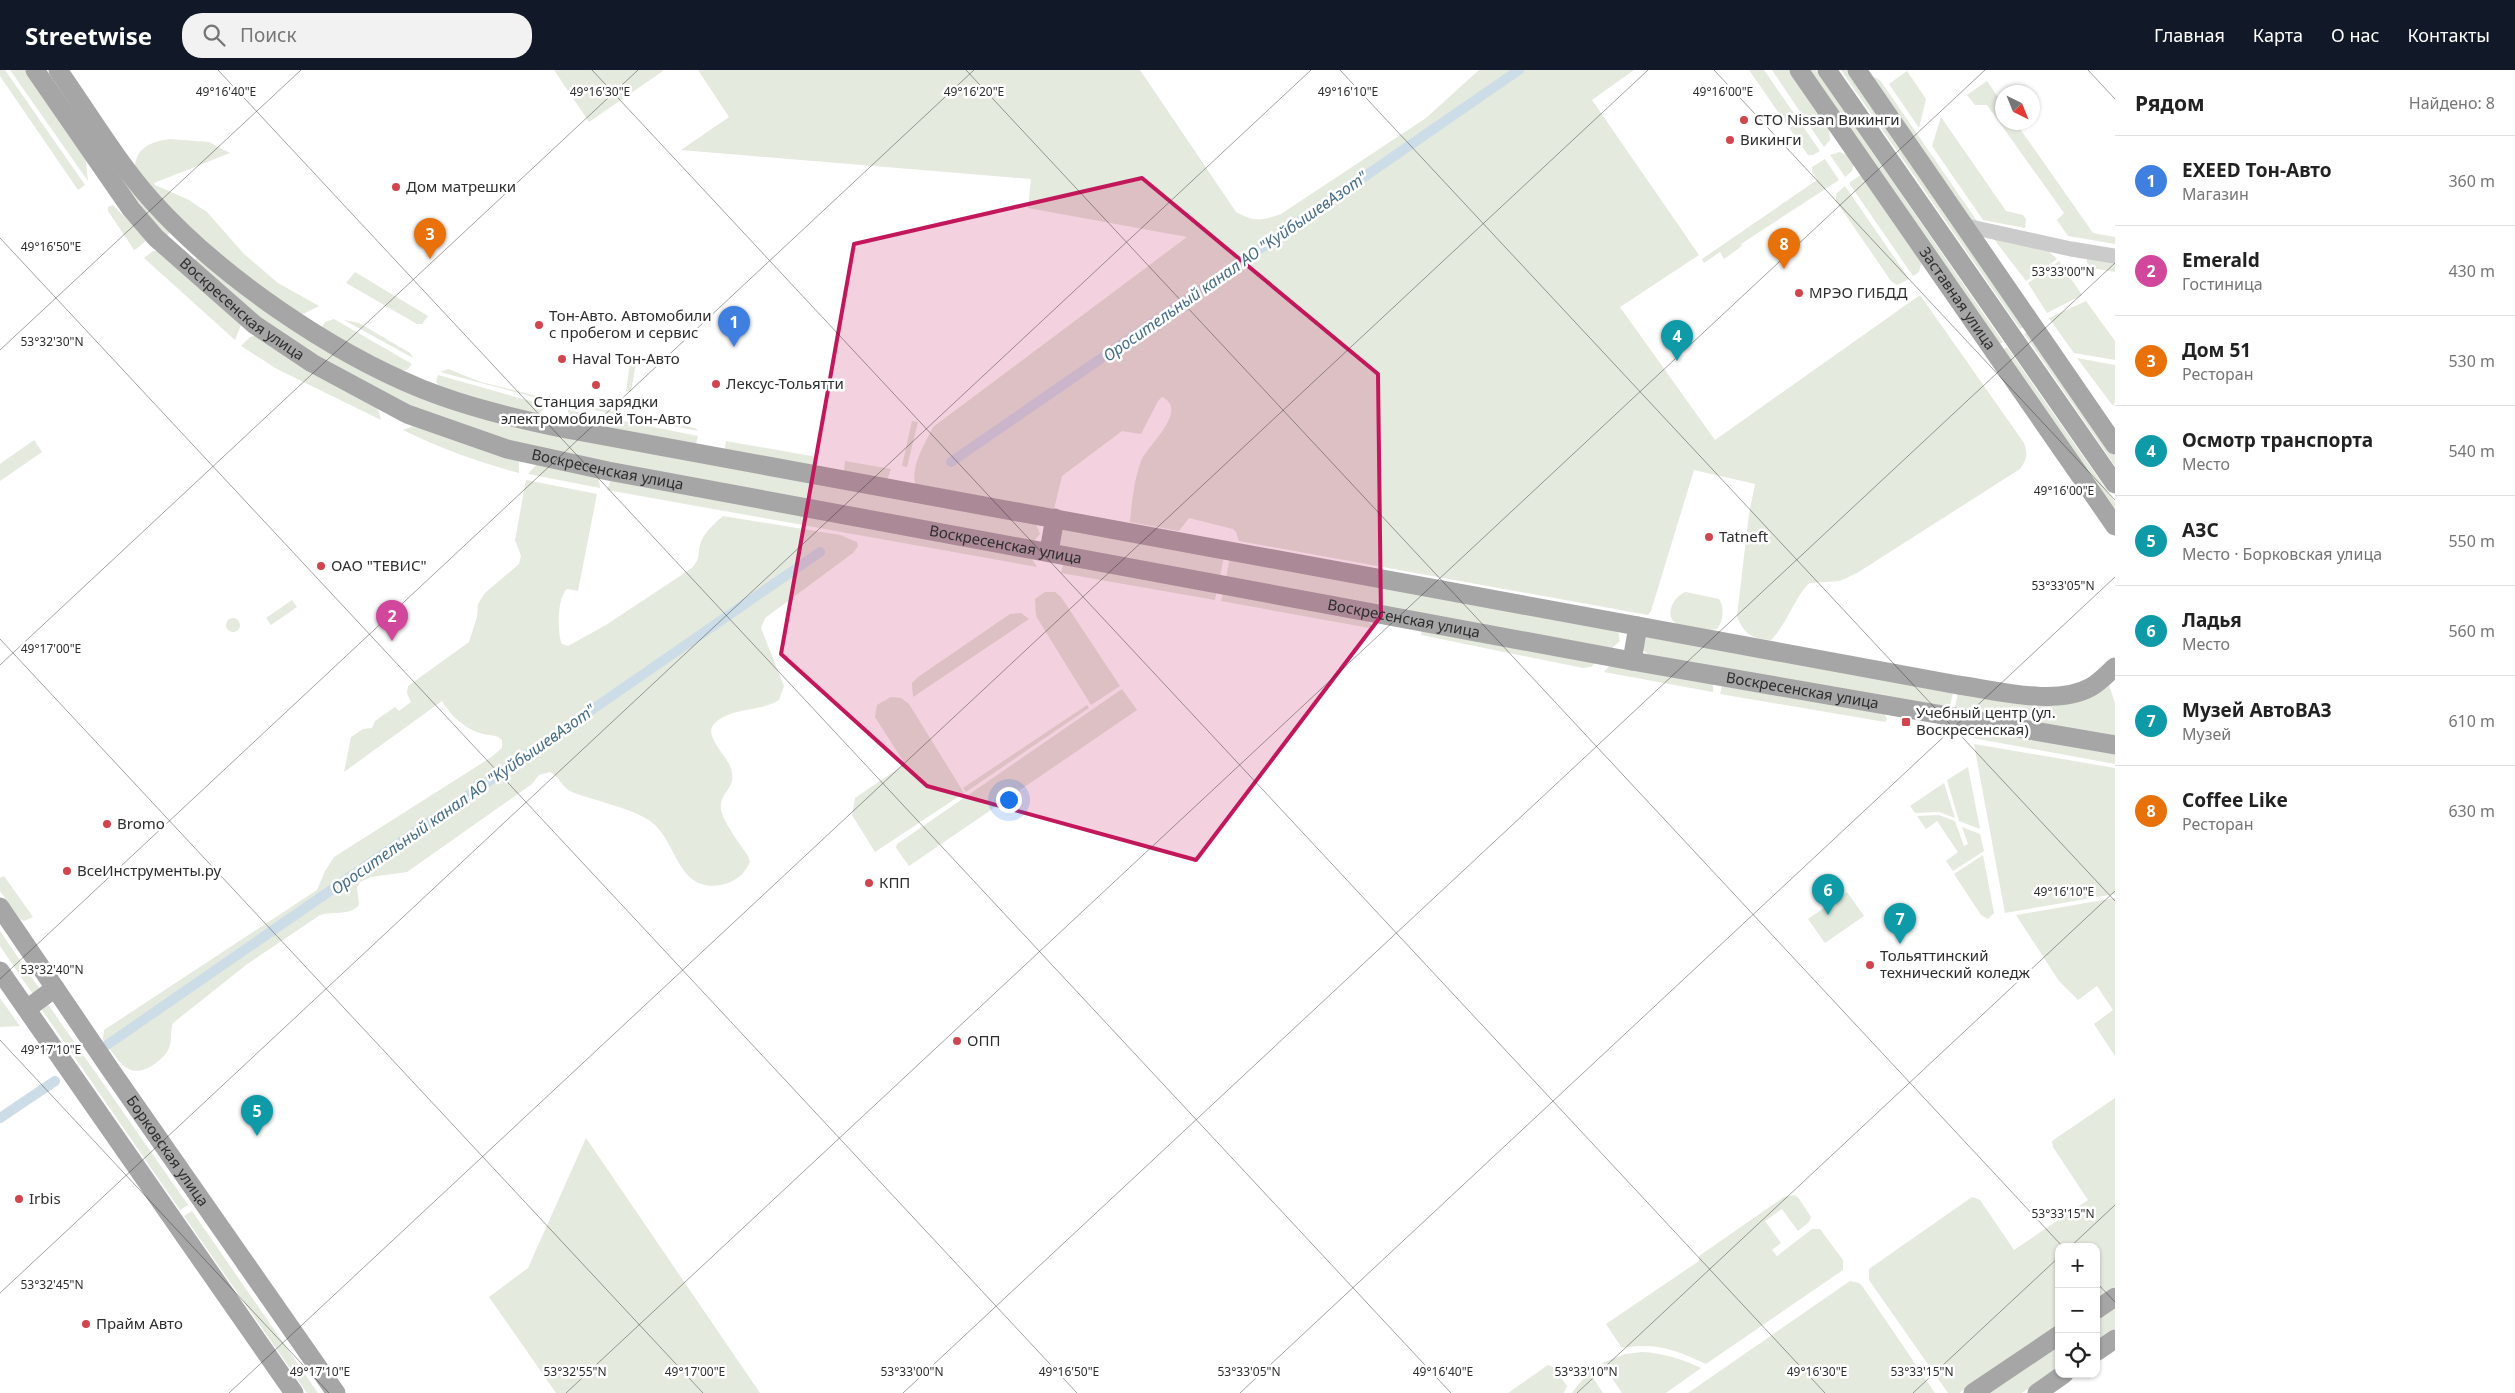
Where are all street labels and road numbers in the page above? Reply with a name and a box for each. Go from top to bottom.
street label: Заставная улица [1916,243,2001,353]
street label: Воскресенская улица [176,252,309,364]
street label: Воскресенская улица [530,444,685,494]
street label: Воскресенская улица [928,520,1084,568]
street label: Воскресенская улица [1326,594,1482,642]
street label: Воскресенская улица [1725,667,1880,713]
street label: Борковская улица [122,1091,214,1210]

